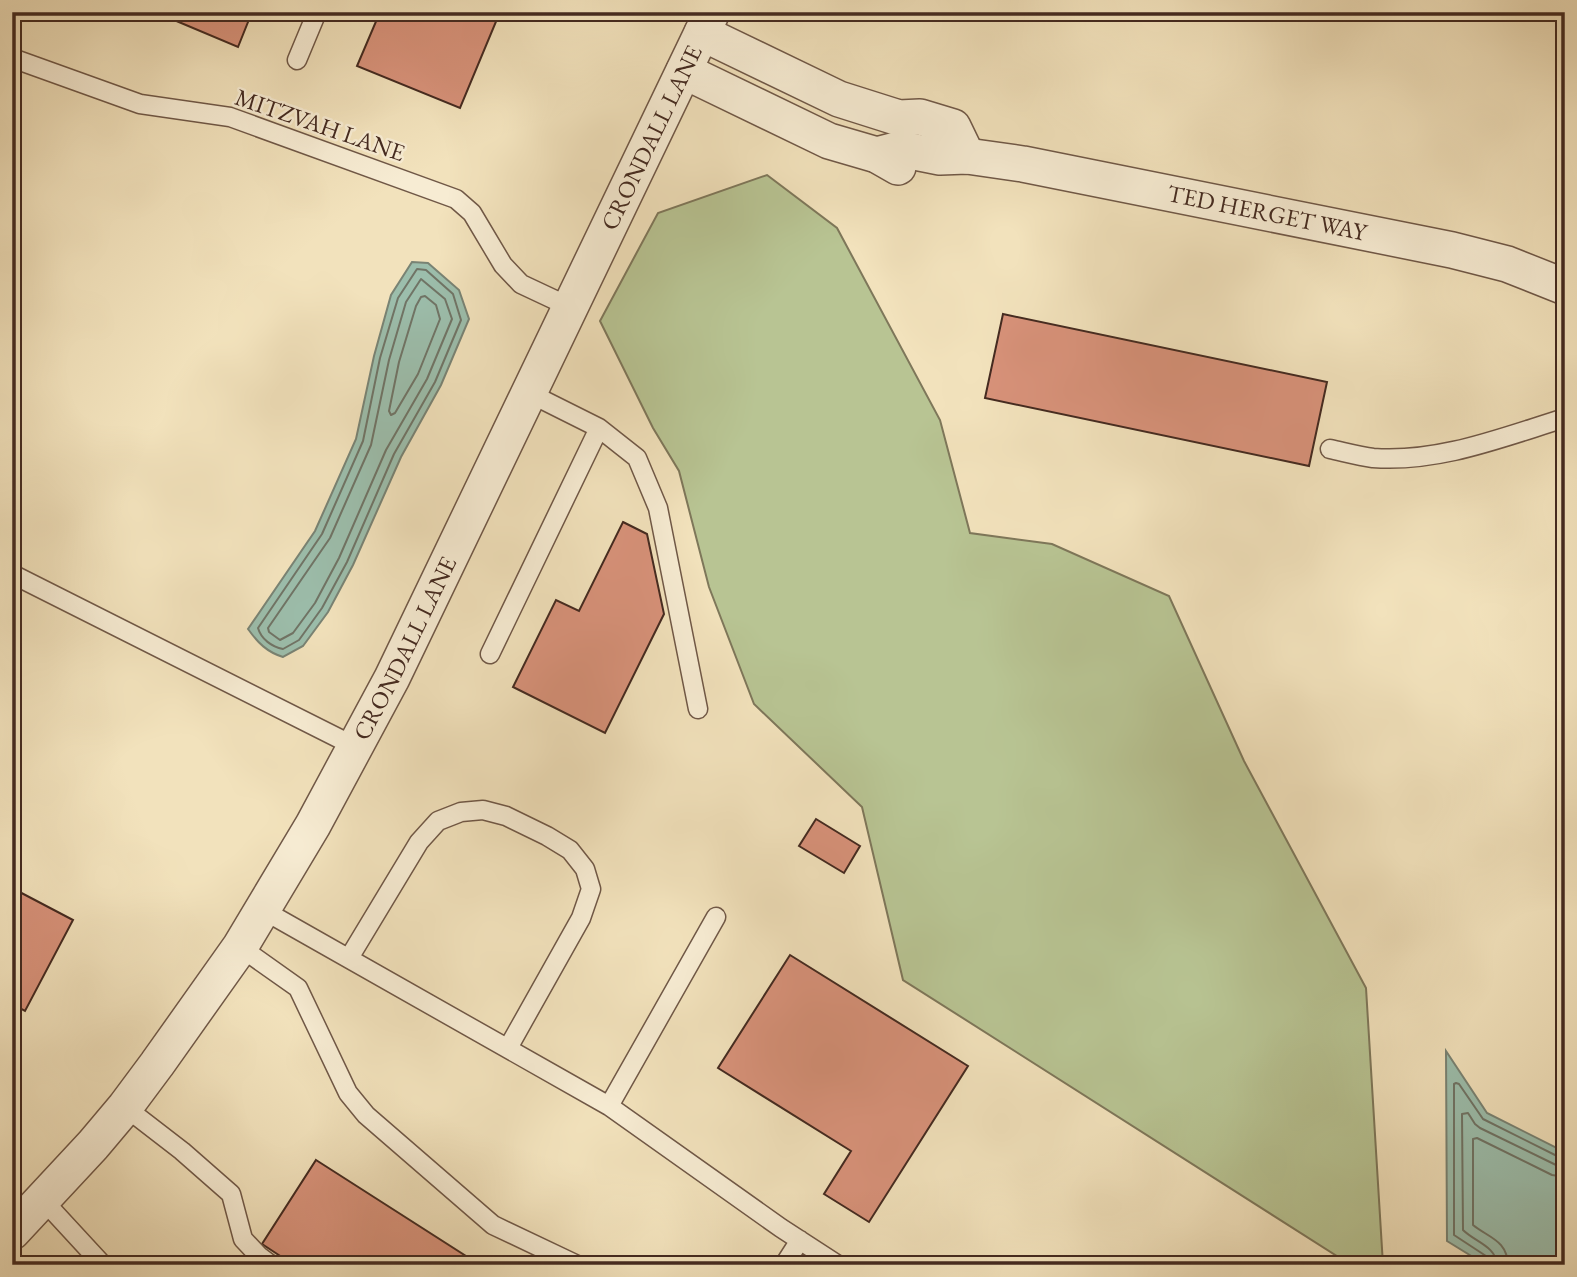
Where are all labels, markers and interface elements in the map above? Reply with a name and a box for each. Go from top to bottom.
street label: CRONDALL LANE [593,40,709,235]
street label: MITZVAH LANE [231,81,409,168]
street label: TED HERGET WAY [1165,177,1370,248]
street label: CRONDALL LANE [346,551,463,745]

